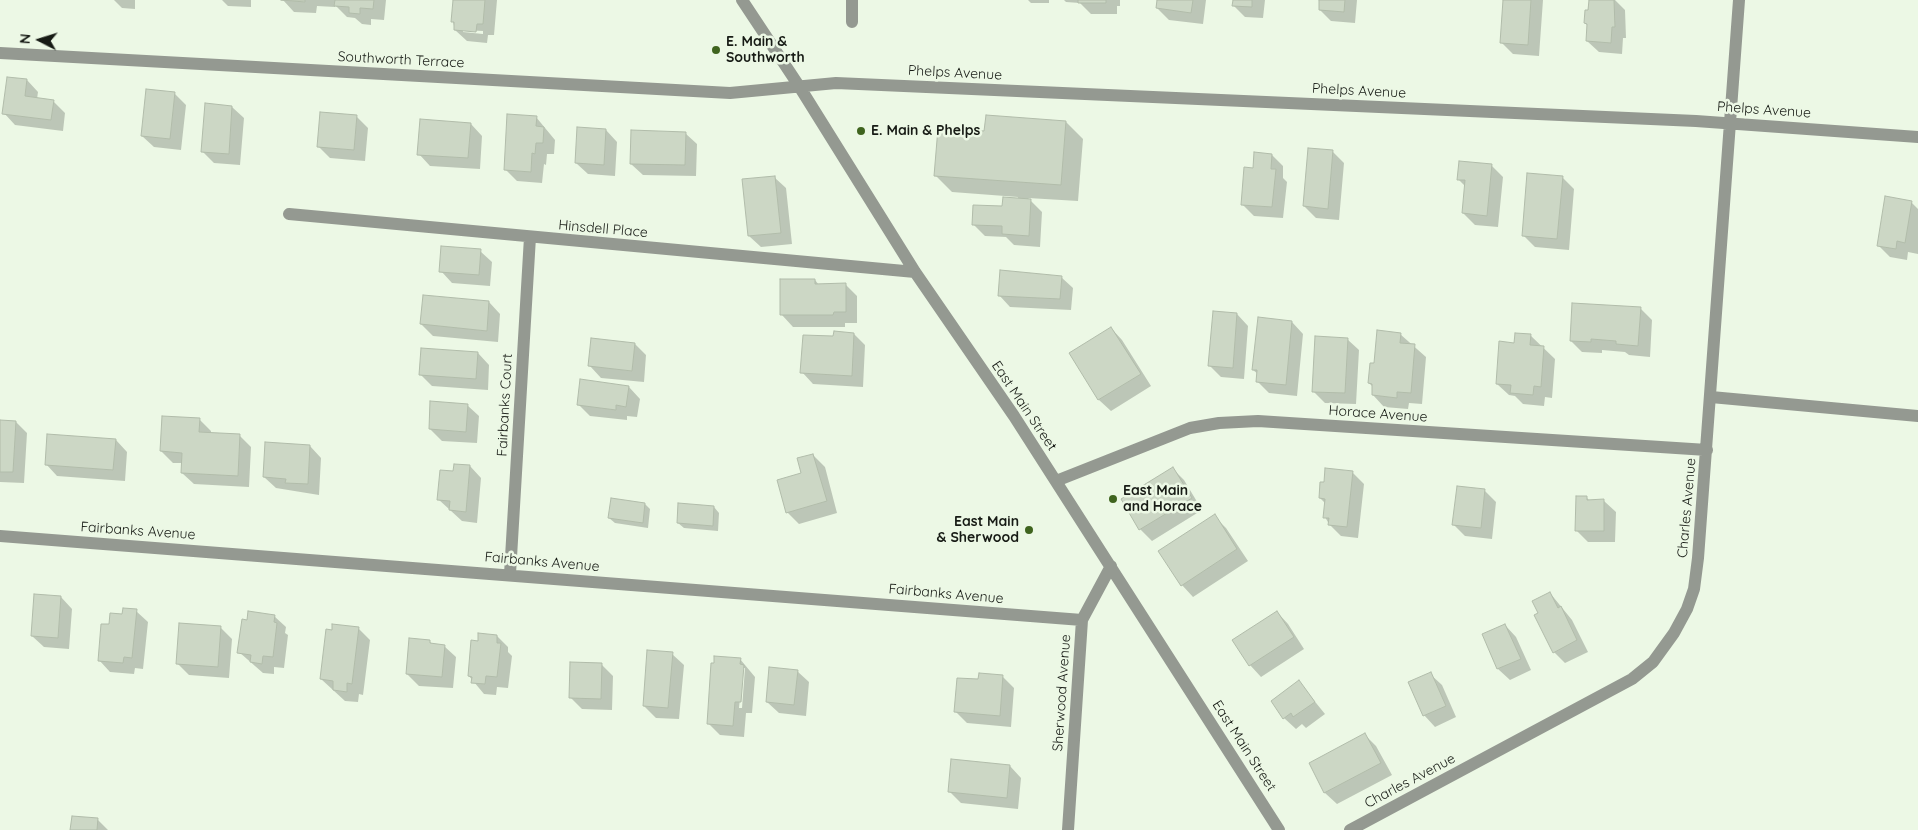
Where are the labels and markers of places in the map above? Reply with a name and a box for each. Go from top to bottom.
place label: E. Main & Southworth [726,34,805,66]
marker: E. Main & Southworth [710,44,722,56]
place label: E. Main & Phelps [871,123,980,139]
marker: E. Main & Phelps [855,125,867,137]
place label: East Main and Horace [1123,483,1202,516]
marker: East Main and Horace [1107,493,1119,505]
place label: East Main & Sherwood [937,514,1019,546]
marker: East Main & Sherwood [1023,524,1035,536]

